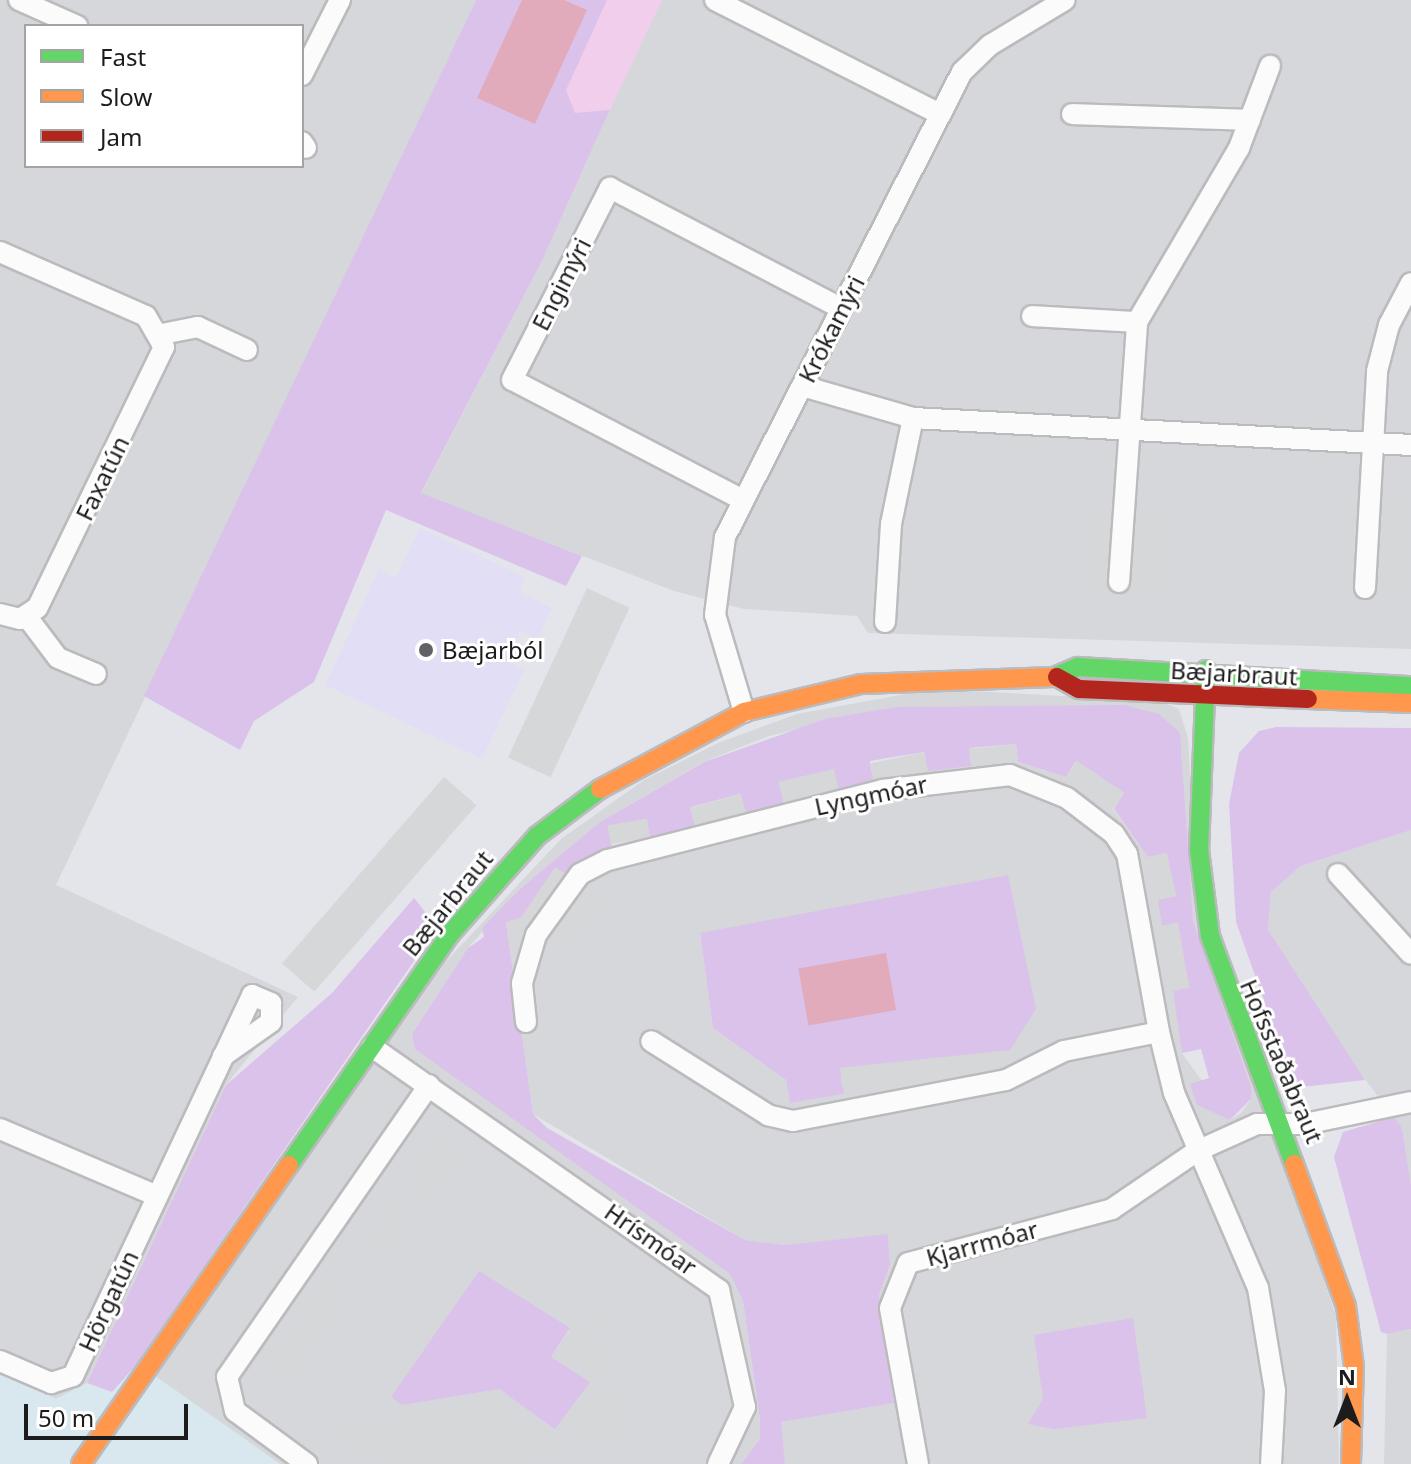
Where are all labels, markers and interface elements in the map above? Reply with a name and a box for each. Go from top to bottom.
legend [24,24,304,168]
text: Fast [100,40,146,73]
text: Slow [100,80,152,113]
text: Jam [100,120,142,153]
street label: Engimýri [525,233,597,335]
street label: Krókamýri [792,271,870,387]
street label: Faxatún [69,431,135,525]
place label: Bæjarból [442,636,543,664]
marker: Bæjarból [417,641,435,659]
street label: Bæjarbraut [1170,655,1298,691]
street label: Lyngmóar [812,769,930,821]
street label: Bæjarbraut [396,845,498,961]
street label: Hofsstaðabraut [1235,975,1329,1147]
street label: Hrísmóar [599,1197,703,1281]
street label: Kjarrmóar [923,1214,1041,1272]
street label: Hörgatún [72,1246,144,1356]
north arrow [1307,1360,1387,1440]
text: N [1338,1361,1356,1391]
scale bar [28,1388,192,1438]
text: 50 m [38,1401,94,1434]

